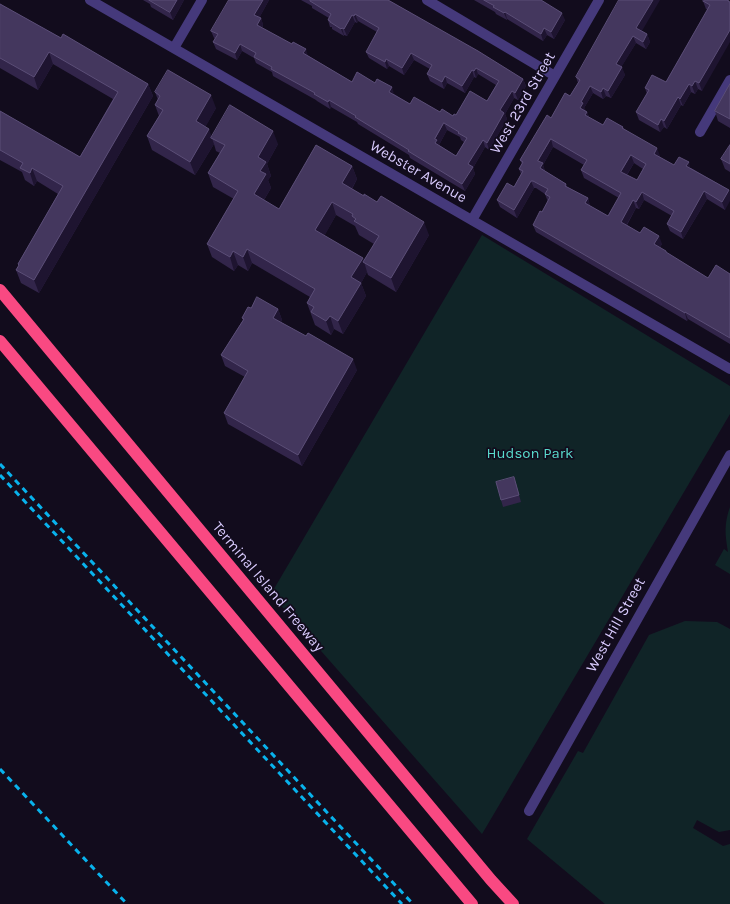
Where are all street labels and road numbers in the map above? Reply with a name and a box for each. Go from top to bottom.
street label: West 23rd Street [487,49,559,157]
street label: Webster Avenue [366,137,470,207]
street label: Terminal Island Freeway [208,518,328,656]
street label: West Hill Street [583,575,649,675]

